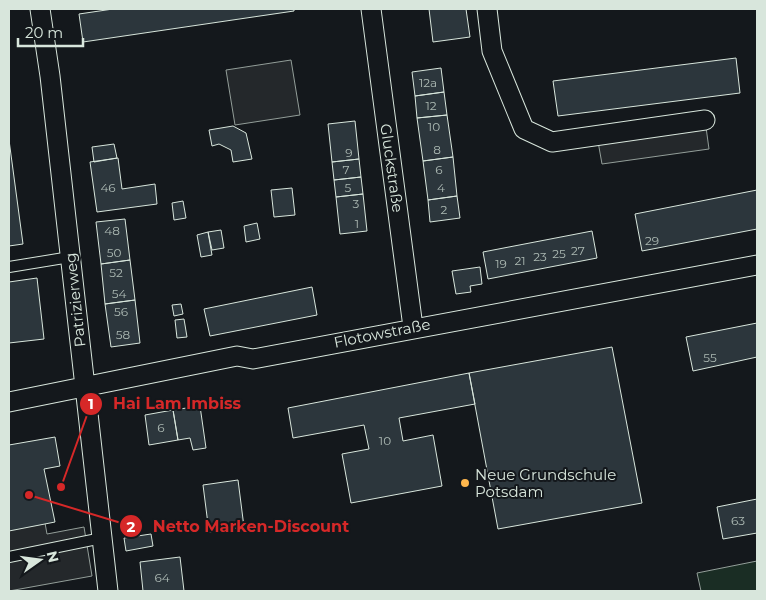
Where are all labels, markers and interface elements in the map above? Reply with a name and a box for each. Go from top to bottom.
scale bar [18,15,82,47]
text: 20 m [25,23,63,42]
house number: 12a [419,75,437,90]
house number: 12 [425,98,437,113]
house number: 10 [428,119,440,134]
street label: Gluckstraße [376,122,408,214]
house number: 8 [433,142,441,157]
house number: 9 [345,145,353,160]
house number: 7 [342,162,350,177]
house number: 6 [435,162,443,177]
house number: 46 [100,180,116,195]
house number: 5 [345,180,352,195]
house number: 4 [437,180,445,195]
house number: 3 [353,196,360,211]
house number: 2 [441,202,448,217]
house number: 1 [355,216,359,231]
house number: 48 [104,223,120,238]
house number: 29 [645,233,659,248]
house number: 27 [571,243,585,258]
house number: 50 [107,245,121,260]
house number: 25 [552,246,566,261]
house number: 23 [533,249,547,264]
street label: Patrizierweg [61,252,89,348]
house number: 21 [514,253,526,268]
house number: 19 [495,256,507,271]
house number: 52 [109,265,123,280]
house number: 54 [112,286,126,301]
house number: 56 [114,304,128,319]
street label: Flotowstraße [332,314,432,352]
house number: 58 [116,327,131,342]
house number: 55 [703,350,717,365]
callout: Hai Lam Imbiss [78,388,251,419]
text: 1 [88,394,94,413]
text: Hai Lam Imbiss [113,394,241,413]
house number: 6 [157,420,165,435]
house number: 10 [379,433,391,448]
place label: Neue Grundschule Potsdam [475,465,616,501]
marker: Neue Grundschule Potsdam [459,477,471,489]
callout: Netto Marken-Discount [118,511,359,542]
house number: 63 [731,513,745,528]
text: 2 [127,517,136,536]
text: Netto Marken-Discount [153,517,349,536]
north arrow [15,535,65,585]
text: N [43,549,63,565]
house number: 64 [154,570,170,585]

